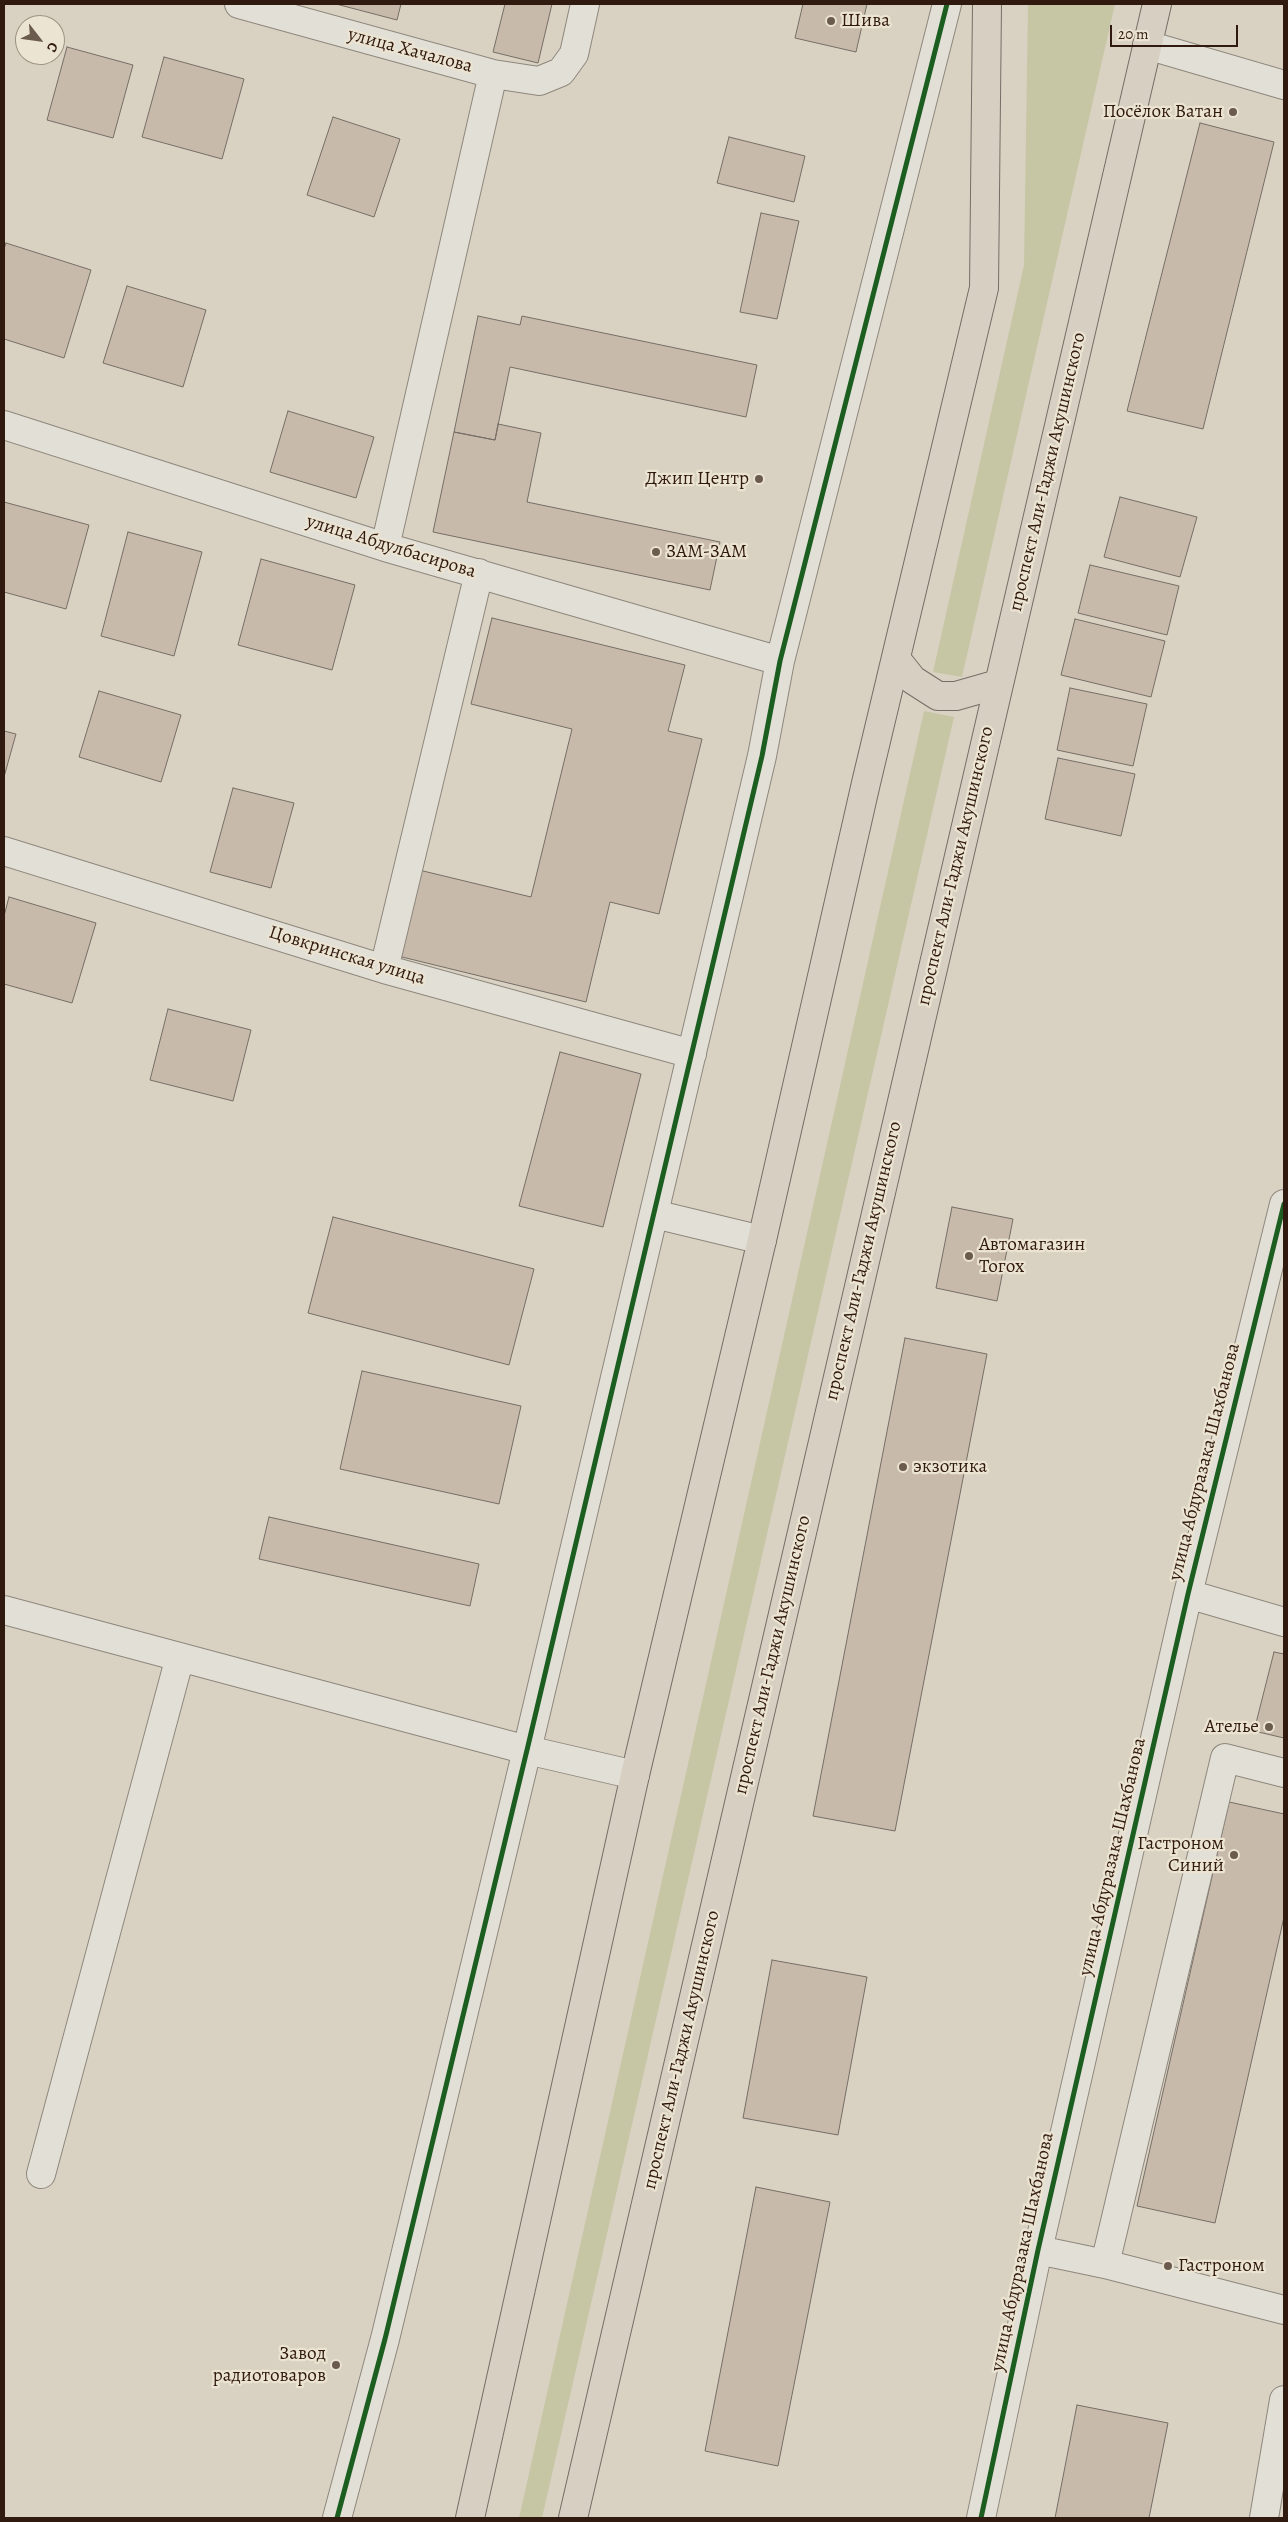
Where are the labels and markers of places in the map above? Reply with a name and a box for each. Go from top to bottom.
place label: Шива [841,10,890,32]
marker: Шива [825,15,837,27]
place label: Посёлок Ватан [1103,101,1223,123]
marker: Посёлок Ватан [1227,106,1239,118]
place label: Джип Центр [645,468,749,490]
marker: Джип Центр [753,473,765,485]
place label: ЗАМ-ЗАМ [666,541,747,563]
marker: ЗАМ-ЗАМ [650,546,662,558]
place label: Автомагазин Тогох [979,1234,1085,1278]
marker: Автомагазин Тогох [963,1250,975,1262]
place label: экзотика [913,1456,987,1478]
marker: экзотика [897,1461,909,1473]
place label: Ателье [1204,1716,1259,1738]
marker: Ателье [1263,1721,1275,1733]
place label: Гастроном Синий [1137,1833,1224,1877]
marker: Гастроном Синий [1228,1849,1240,1861]
place label: Гастроном [1178,2255,1265,2277]
marker: Гастроном [1162,2260,1174,2272]
place label: Завод радиотоваров [213,2343,326,2387]
marker: Завод радиотоваров [330,2359,342,2371]

